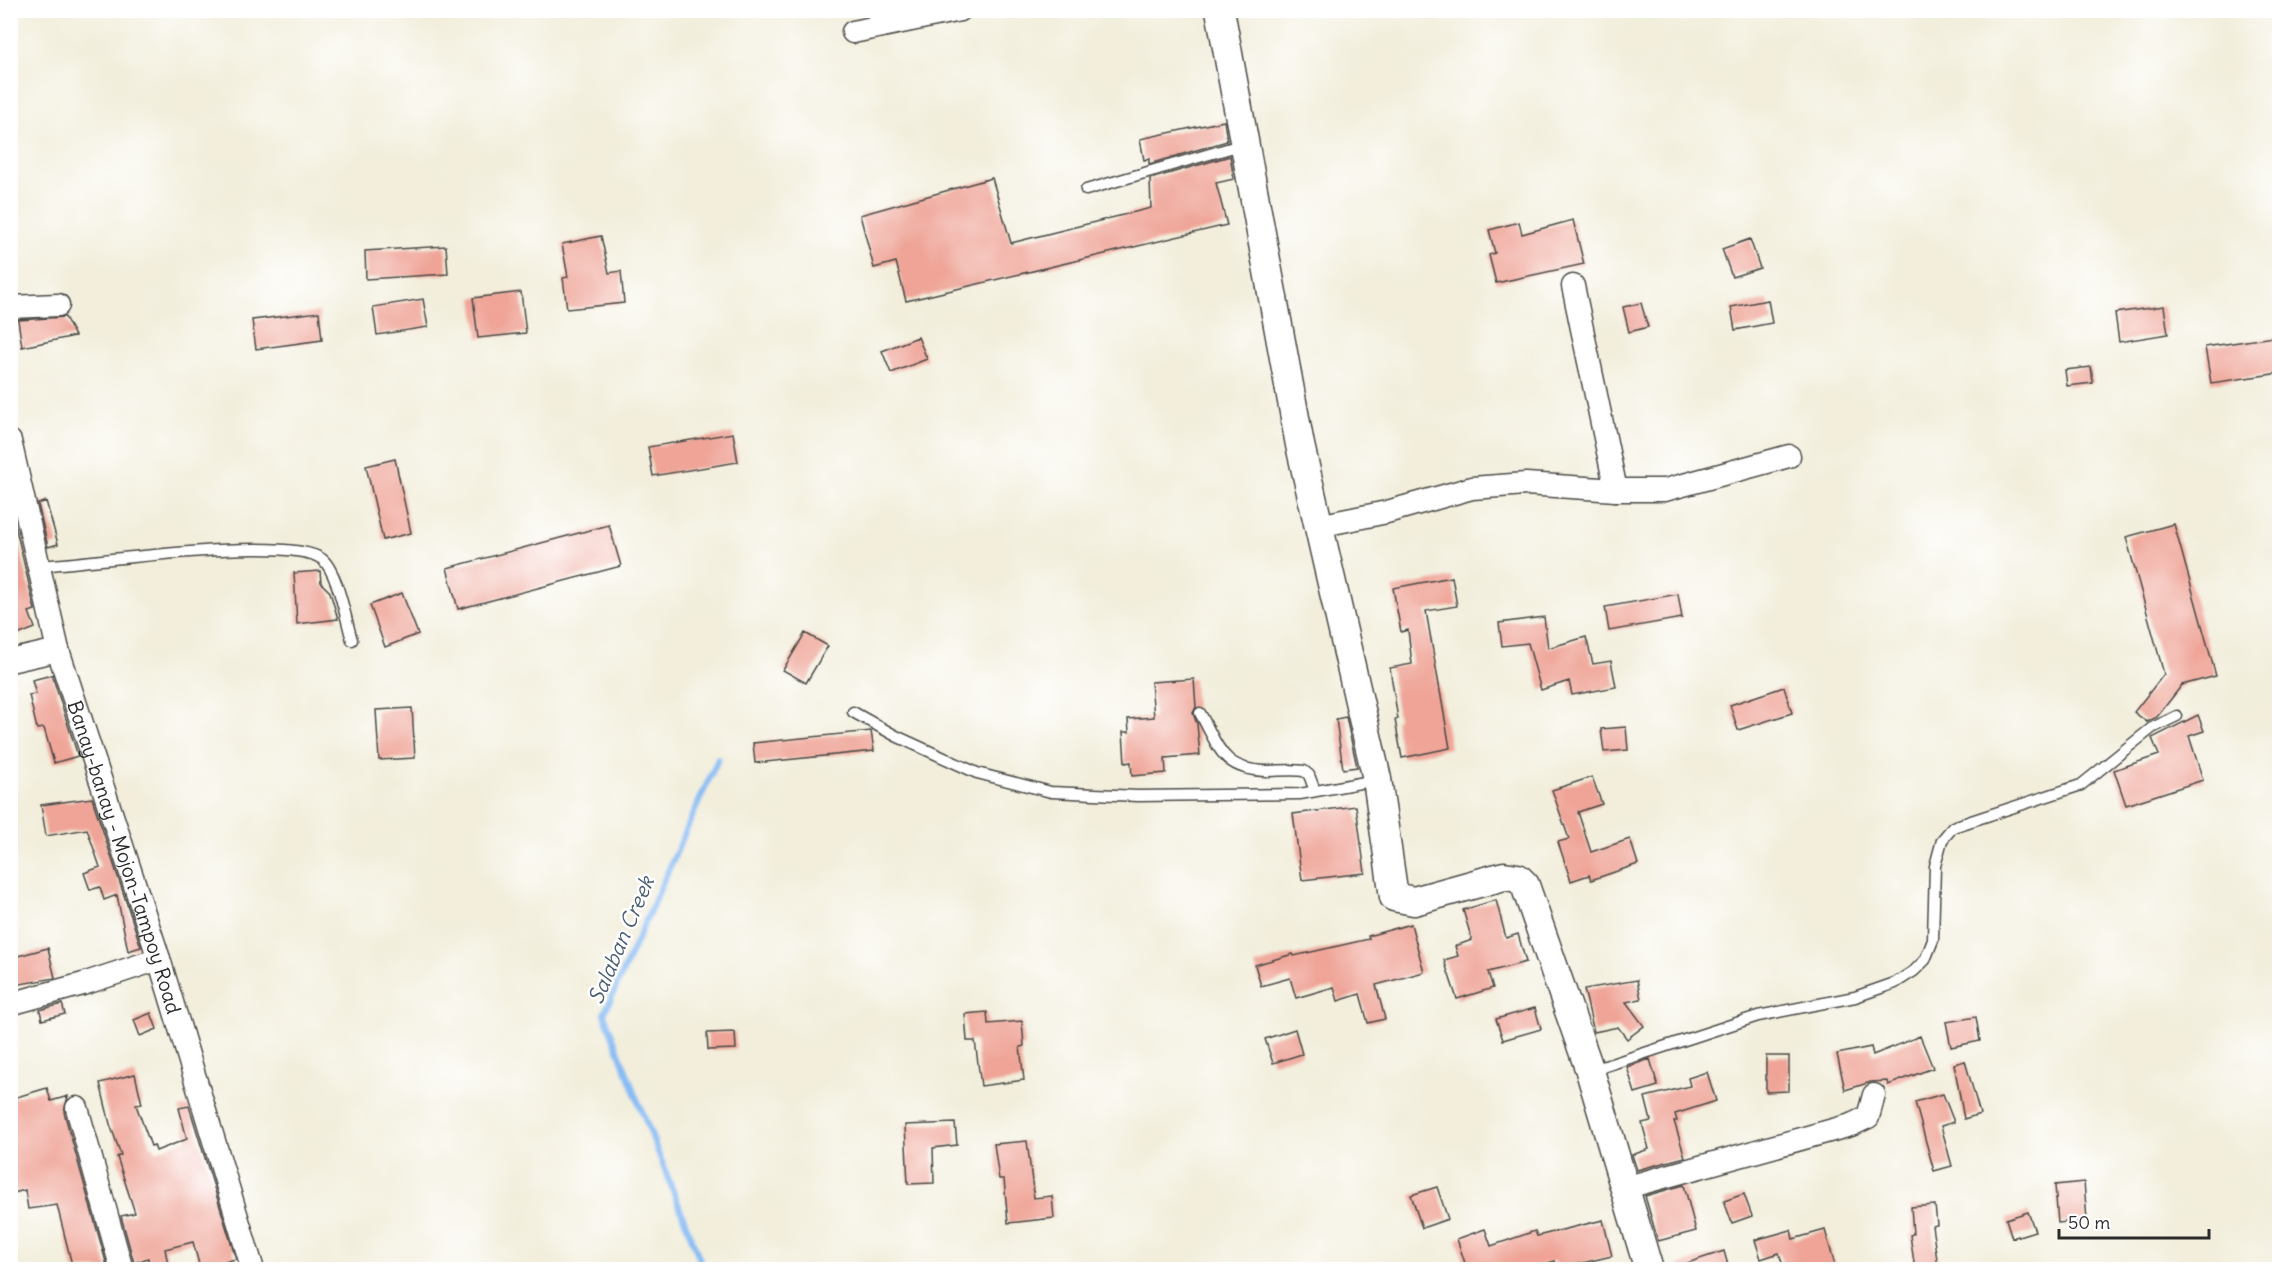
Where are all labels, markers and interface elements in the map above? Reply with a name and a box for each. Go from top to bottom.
street label: Banay-banay - Mojon-Tampoy Road [63,697,187,1017]
water label: Salaban Creek [582,871,661,1008]
scale bar [2059,1202,2209,1240]
text: 50 m [2068,1211,2110,1234]

